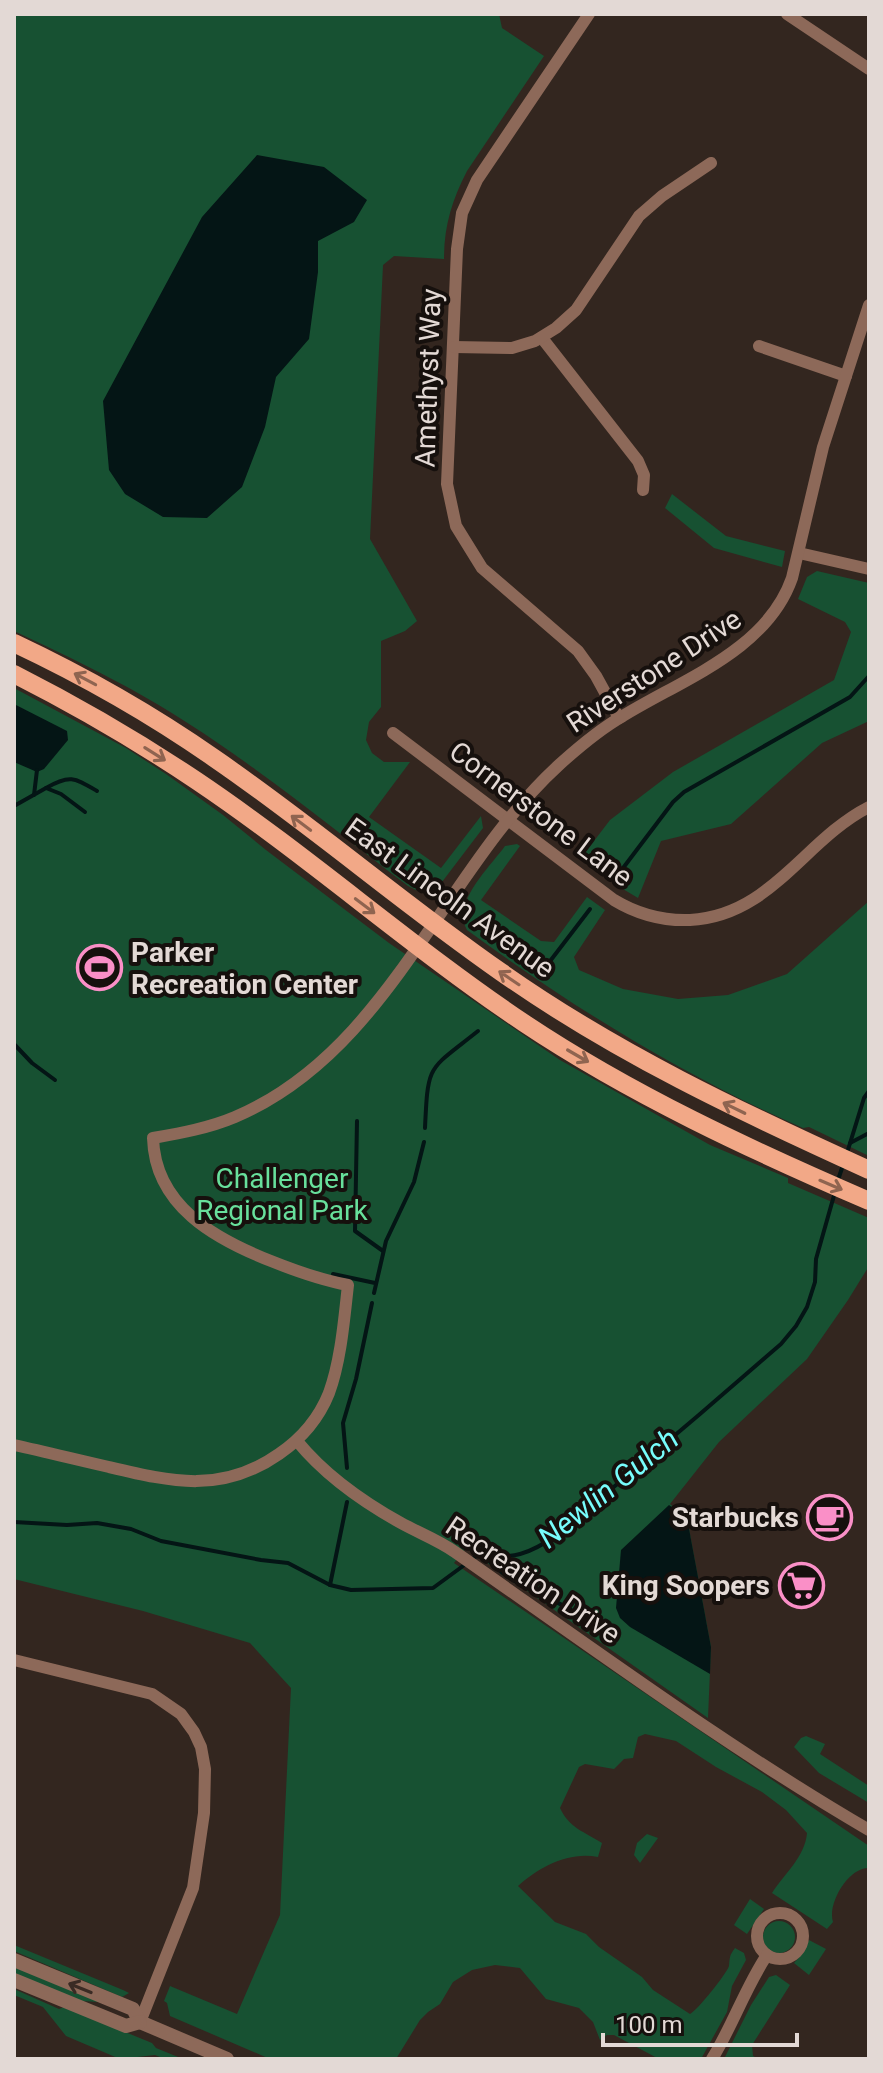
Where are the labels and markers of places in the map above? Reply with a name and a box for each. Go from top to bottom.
place label: Parker Recreation Center [131,936,358,1001]
sports icon: Parker Recreation Center [76,944,124,992]
cafe icon: Starbucks [806,1493,854,1541]
place label: Starbucks [672,1501,799,1534]
supermarket icon: King Soopers [777,1561,825,1609]
place label: King Soopers [602,1569,770,1602]

